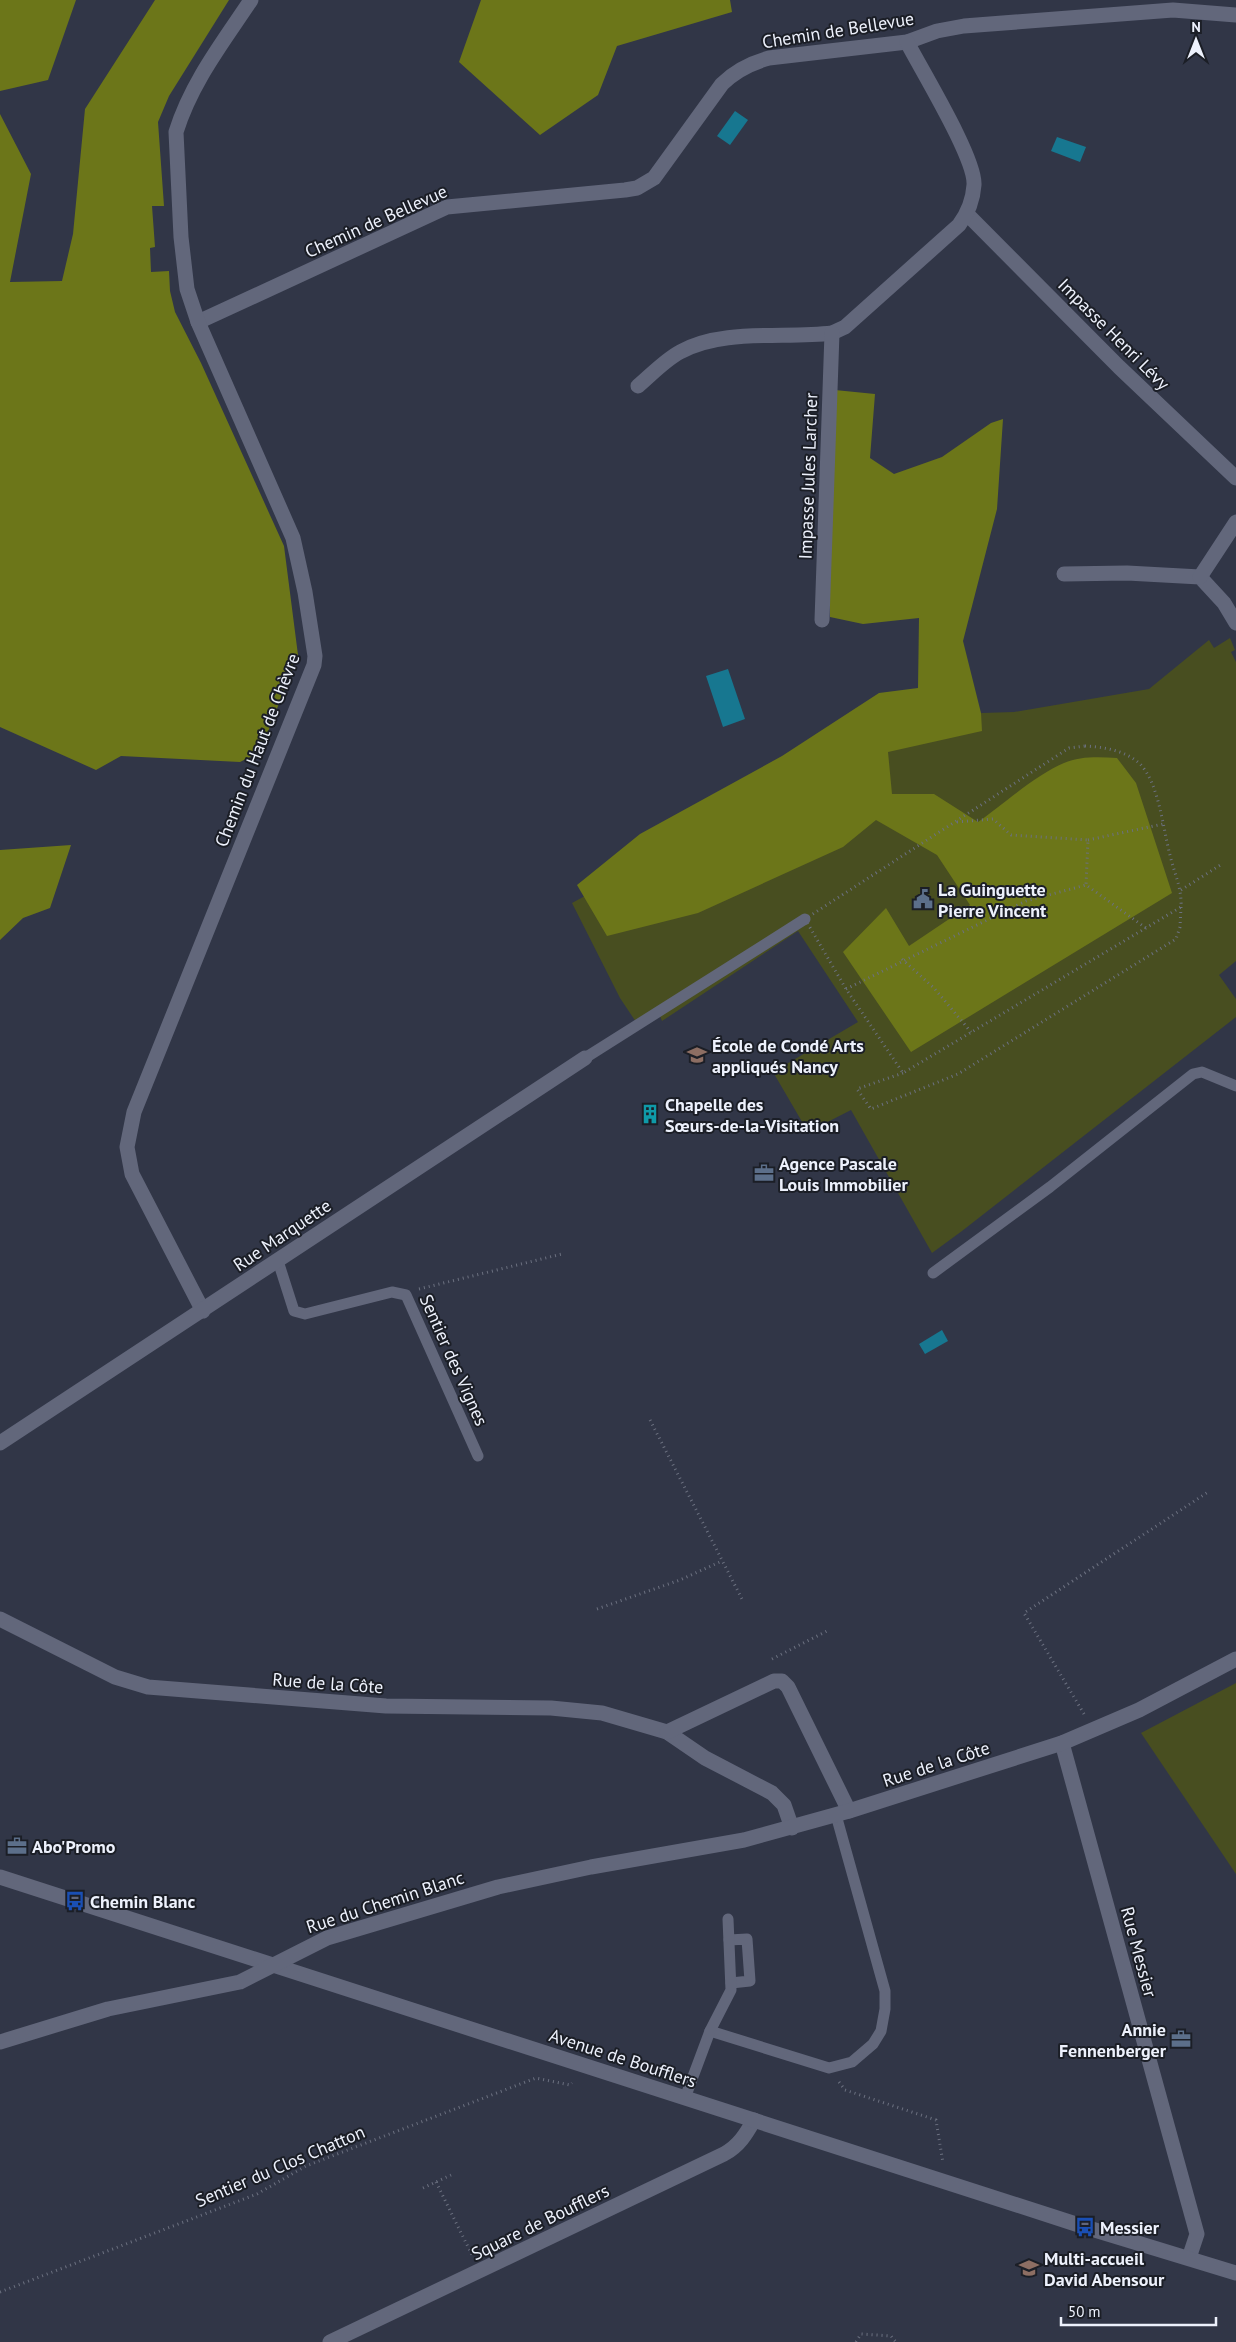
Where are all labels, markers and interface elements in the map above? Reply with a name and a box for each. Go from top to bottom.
street label: Chemin de Bellevue [760,7,916,53]
north arrow [1171,15,1221,65]
text: N [1191,18,1201,36]
street label: Chemin de Bellevue [301,179,451,263]
street label: Impasse Henri Lévy [1053,273,1175,395]
street label: Impasse Jules Larcher [794,392,822,560]
street label: Chemin du Haut de Chèvre [209,650,305,850]
place label: La Guinguette Pierre Vincent [938,878,1047,922]
public building icon: La Guinguette Pierre Vincent [912,888,934,910]
place label: École de Condé Arts appliqués Nancy [712,1034,864,1078]
school or university icon: École de Condé Arts appliqués Nancy [686,1044,708,1066]
place label: Chapelle des Sœurs-de-la-Visitation [665,1093,839,1137]
building icon: Chapelle des Sœurs-de-la-Visitation [639,1103,661,1125]
place label: Agence Pascale Louis Immobilier [779,1152,909,1196]
office icon: Agence Pascale Louis Immobilier [753,1162,775,1184]
street label: Rue Marquette [229,1194,335,1276]
street label: Sentier des Vignes [415,1291,493,1429]
street label: Rue de la Côte [272,1668,384,1698]
street label: Rue de la Côte [880,1736,992,1792]
office icon: Abo'Promo [6,1835,28,1857]
place label: Abo'Promo [32,1835,116,1858]
street label: Rue du Chemin Blanc [303,1866,467,1938]
bus stop icon: Chemin Blanc [64,1890,86,1912]
place label: Chemin Blanc [90,1890,195,1913]
street label: Rue Messier [1116,1904,1162,2000]
place label: Annie Fennenberger [1059,2018,1167,2062]
street label: Avenue de Boufflers [546,2023,700,2093]
office icon: Annie Fennenberger [1170,2028,1192,2050]
street label: Sentier du Clos Chatton [192,2120,368,2212]
street label: Square de Boufflers [467,2179,613,2265]
bus stop icon: Messier [1074,2216,1096,2238]
place label: Messier [1100,2216,1160,2239]
place label: Multi-accueil David Abensour [1044,2247,1165,2291]
school or university icon: Multi-accueil David Abensour [1018,2257,1040,2279]
scale bar [1061,2294,1216,2326]
text: 50 m [1068,2302,1101,2321]

